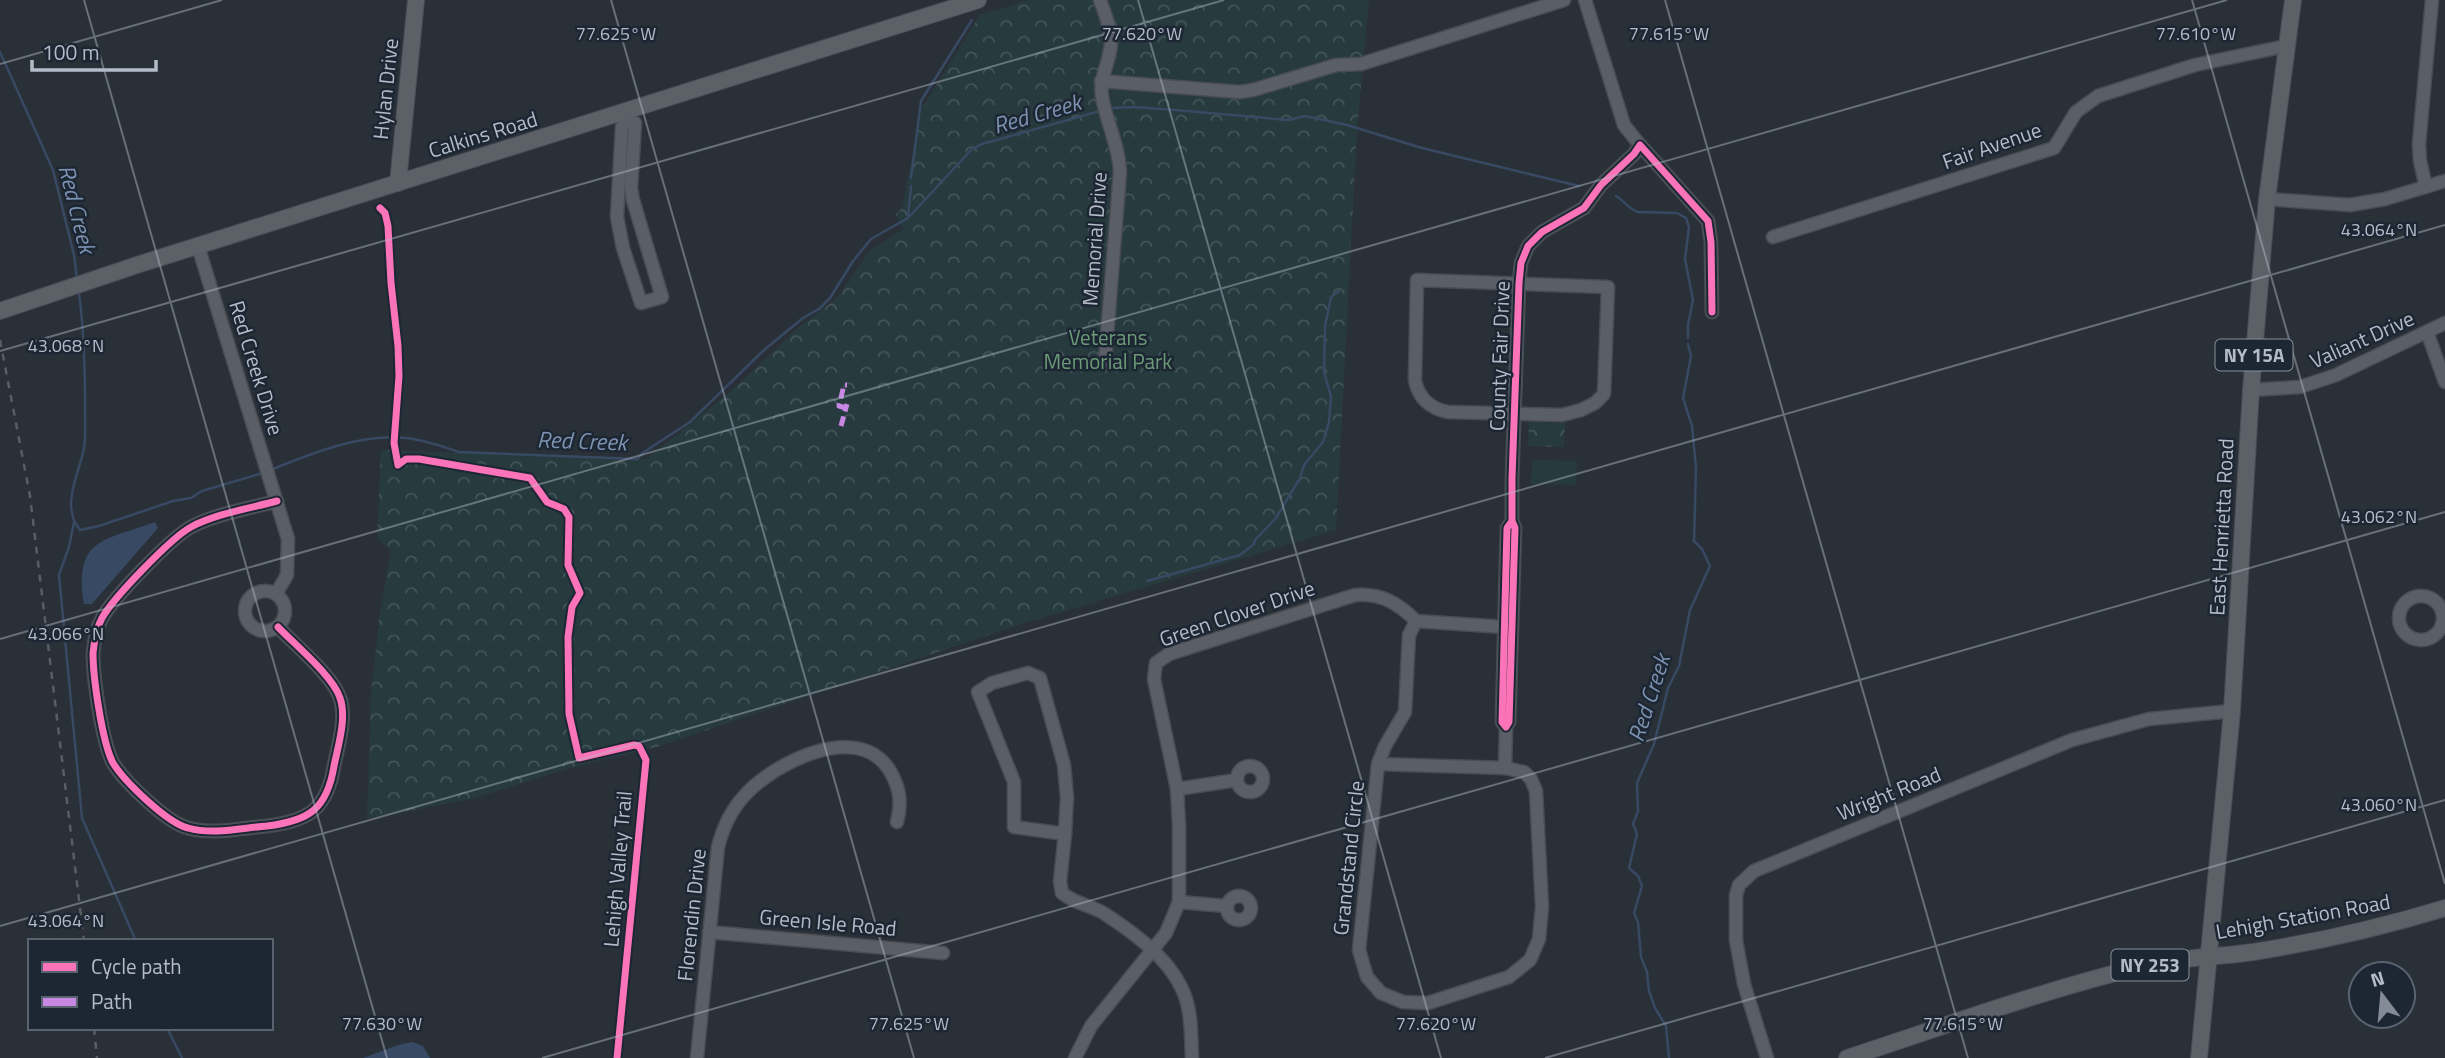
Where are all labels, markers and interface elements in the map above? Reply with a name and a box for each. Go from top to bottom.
text: 77.625°W [576,20,656,47]
text: 77.620°W [1102,20,1182,47]
text: 77.615°W [1629,20,1709,47]
text: 77.610°W [2156,20,2236,47]
scale bar [32,28,156,72]
text: 100 m [42,36,99,68]
street label: Hylan Drive [364,37,406,141]
water label: Red Creek [989,84,1088,143]
street label: Calkins Road [424,102,541,166]
street label: Fair Avenue [1938,113,2046,177]
water label: Red Creek [50,161,106,260]
street label: Memorial Drive [1073,171,1115,307]
text: 43.064°N [2341,216,2417,243]
street label: County Fair Drive [1480,280,1518,432]
street label: Red Creek Drive [221,296,293,439]
street label: Valiant Drive [2304,302,2419,376]
park label: Veterans Memorial Park [1044,321,1172,377]
text: 43.068°N [28,332,104,359]
road number: NY 15A [2216,340,2292,370]
water label: Red Creek [536,421,630,460]
street label: East Henrietta Road [2200,437,2242,616]
text: 43.062°N [2341,503,2417,530]
street label: Green Clover Drive [1155,571,1319,655]
text: 43.066°N [28,620,104,647]
water label: Red Creek [1618,647,1680,746]
street label: Wright Road [1832,758,1945,828]
street label: Grandstand Circle [1324,779,1372,937]
street label: Lehigh Valley Trail [594,789,640,948]
text: 43.060°N [2341,791,2417,818]
street label: Florendin Drive [668,847,714,983]
street label: Lehigh Station Road [2213,885,2393,947]
street label: Green Isle Road [758,900,898,944]
text: 43.064°N [28,907,104,934]
legend [28,939,273,1030]
text: Cycle path [91,950,182,982]
road number: NY 253 [2112,950,2188,981]
north arrow [2347,960,2417,1030]
text: N [2367,962,2388,994]
text: Path [91,985,133,1017]
text: 77.630°W [342,1010,422,1037]
text: 77.625°W [869,1010,949,1037]
text: 77.620°W [1396,1010,1476,1037]
text: 77.615°W [1923,1010,2003,1037]

